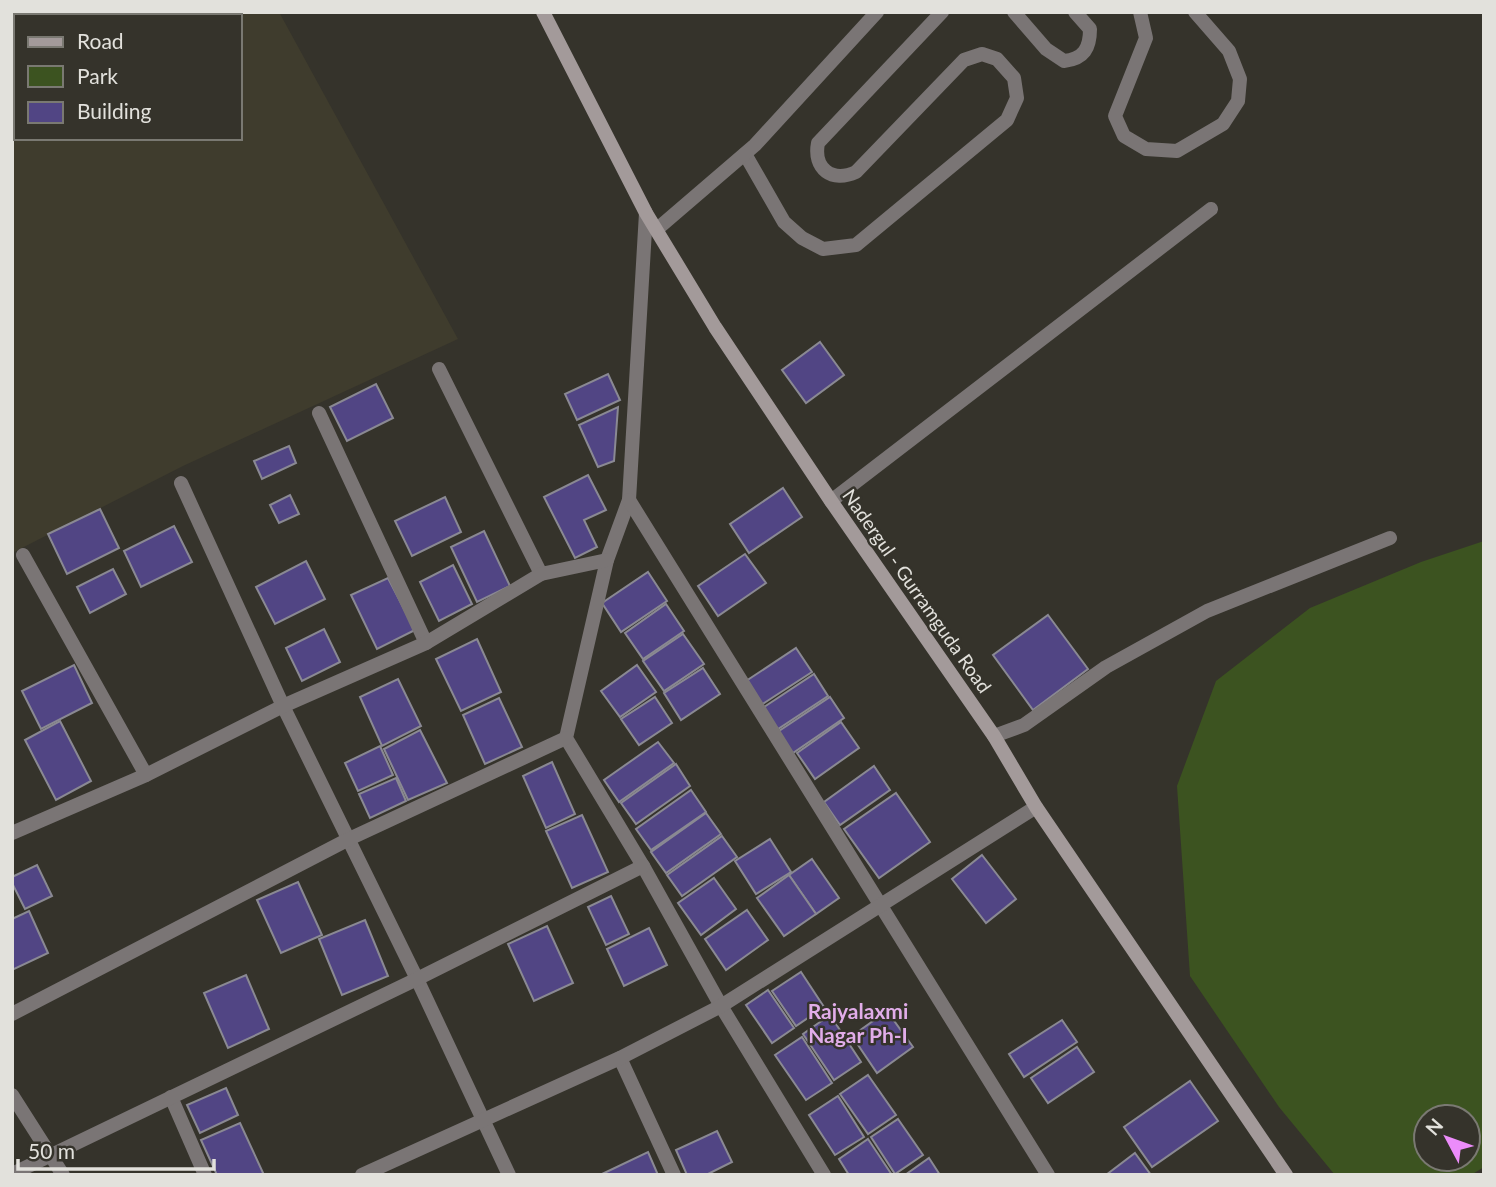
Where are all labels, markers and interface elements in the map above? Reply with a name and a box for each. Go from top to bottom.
legend [14,14,242,140]
text: Road [77,28,124,53]
text: Park [77,63,118,88]
text: Building [77,98,152,123]
street label: Nadergul - Gurramguda Road [838,484,997,697]
district label: Rajyalaxmi Nagar Ph-I [808,998,908,1047]
north arrow [1412,1103,1482,1173]
text: N [1420,1113,1447,1140]
scale bar [18,1128,214,1172]
text: 50 m [28,1138,75,1163]

